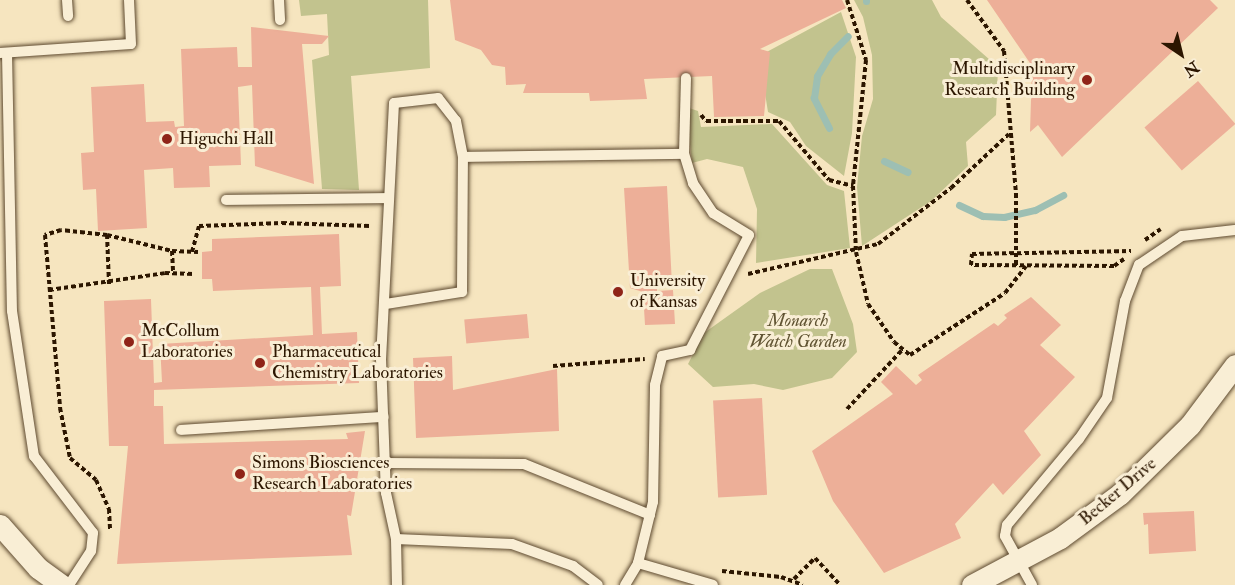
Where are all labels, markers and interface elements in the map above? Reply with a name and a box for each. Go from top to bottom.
north arrow [1151,24,1211,84]
text: N [1180,56,1203,81]
place label: Multidisciplinary Research Building [944,59,1075,101]
marker: Multidisciplinary Research Building [1080,73,1094,87]
place label: Higuchi Hall [179,128,274,150]
marker: Higuchi Hall [160,132,174,146]
place label: University of Kansas [630,271,705,314]
marker: University of Kansas [611,285,625,299]
park label: Monarch Watch Garden [749,311,847,354]
place label: McCollum Laboratories [141,321,233,364]
marker: McCollum Laboratories [122,335,136,349]
place label: Pharmaceutical Chemistry Laboratories [272,342,443,385]
marker: Pharmaceutical Chemistry Laboratories [253,356,267,370]
place label: Simons Biosciences Research Laboratories [252,453,412,496]
street label: Becker Drive [1075,453,1161,531]
marker: Simons Biosciences Research Laboratories [233,467,247,481]

